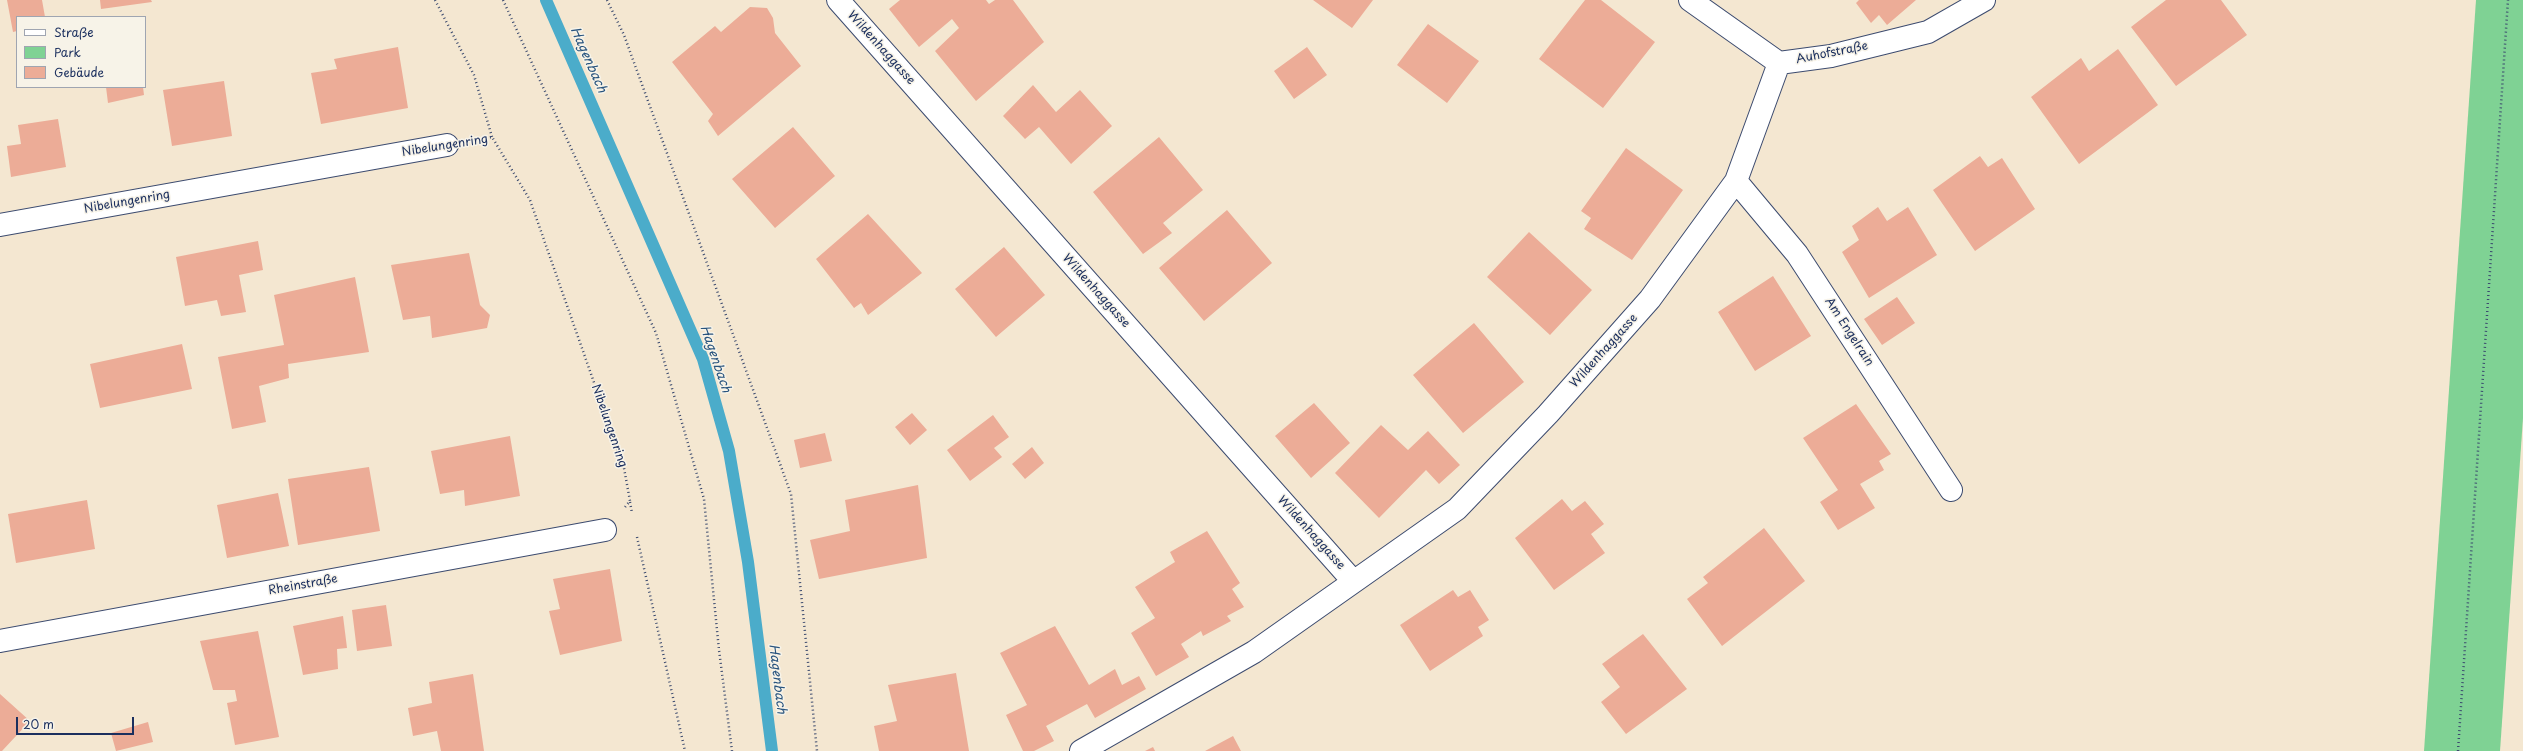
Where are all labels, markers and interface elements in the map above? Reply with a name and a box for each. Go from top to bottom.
street label: Wildenhaggasse [844,8,918,88]
legend [16,16,146,88]
text: Straße [54,23,94,41]
water label: Hagenbach [567,25,609,95]
street label: Auhofstraße [1795,39,1869,67]
text: Park [54,43,81,61]
text: Gebäude [54,63,104,81]
street label: Nibelungenring [401,132,489,160]
street label: Nibelungenring [83,187,171,217]
street label: Wildenhaggasse [1059,251,1133,331]
street label: Am Engelrain [1822,295,1876,369]
street label: Wildenhaggasse [1567,311,1641,391]
water label: Hagenbach [696,323,734,395]
street label: Nibelungenring [588,383,630,469]
street label: Wildenhaggasse [1274,493,1348,573]
street label: Rheinstraße [267,572,339,598]
water label: Hagenbach [765,643,789,715]
scale bar [18,709,136,735]
text: 20 m [23,715,54,733]

